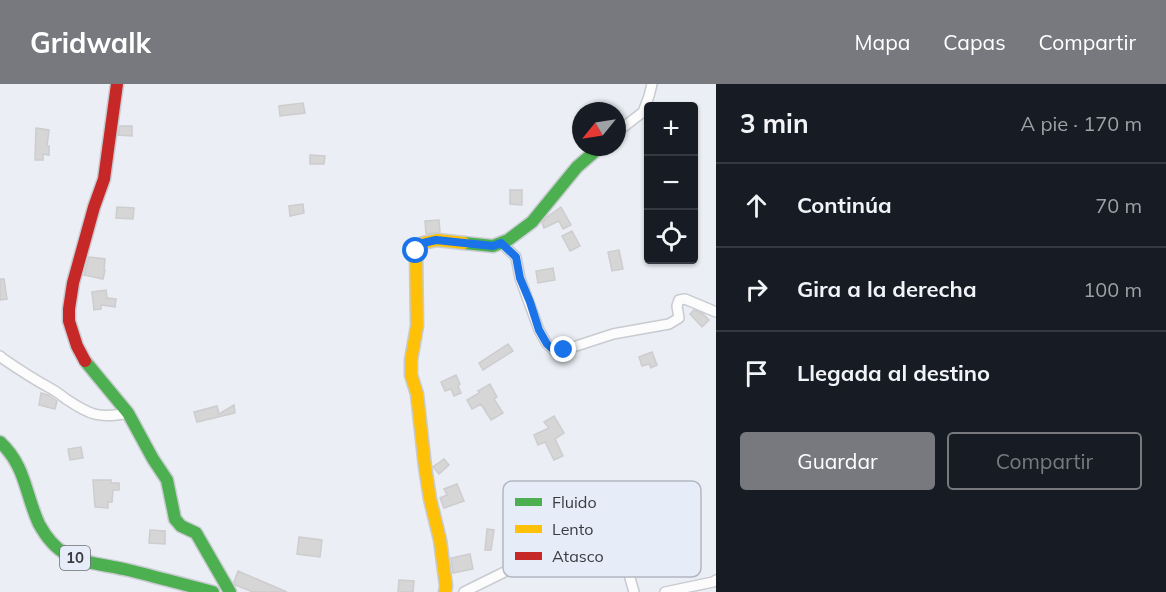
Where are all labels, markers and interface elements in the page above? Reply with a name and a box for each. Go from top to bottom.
text: Gridwalk [30,25,151,60]
text: Mapa [855,29,910,55]
text: Capas [943,29,1006,55]
text: Compartir [1039,29,1136,55]
north arrow [572,102,626,156]
map controls [644,102,698,264]
button: + [644,102,698,156]
text: 3 min [740,107,809,140]
text: A pie · 170 m [1021,111,1142,136]
button: − [644,156,698,210]
icon: ahead [740,189,773,222]
text: Continúa [797,191,892,219]
text: 70 m [1095,193,1142,218]
button: locate [644,210,698,264]
route start [402,237,428,263]
icon: right [740,273,773,306]
text: Gira a la derecha [797,275,977,303]
text: 100 m [1083,277,1142,302]
route end [550,336,576,362]
icon: arrive [740,357,773,390]
text: Llegada al destino [797,359,990,387]
button: Guardar [740,432,935,490]
button: Compartir [947,432,1142,490]
legend [503,481,701,577]
text: Fluido [552,492,597,512]
text: Lento [552,519,593,539]
road number: 10 [60,546,90,570]
text: Atasco [552,546,604,566]

